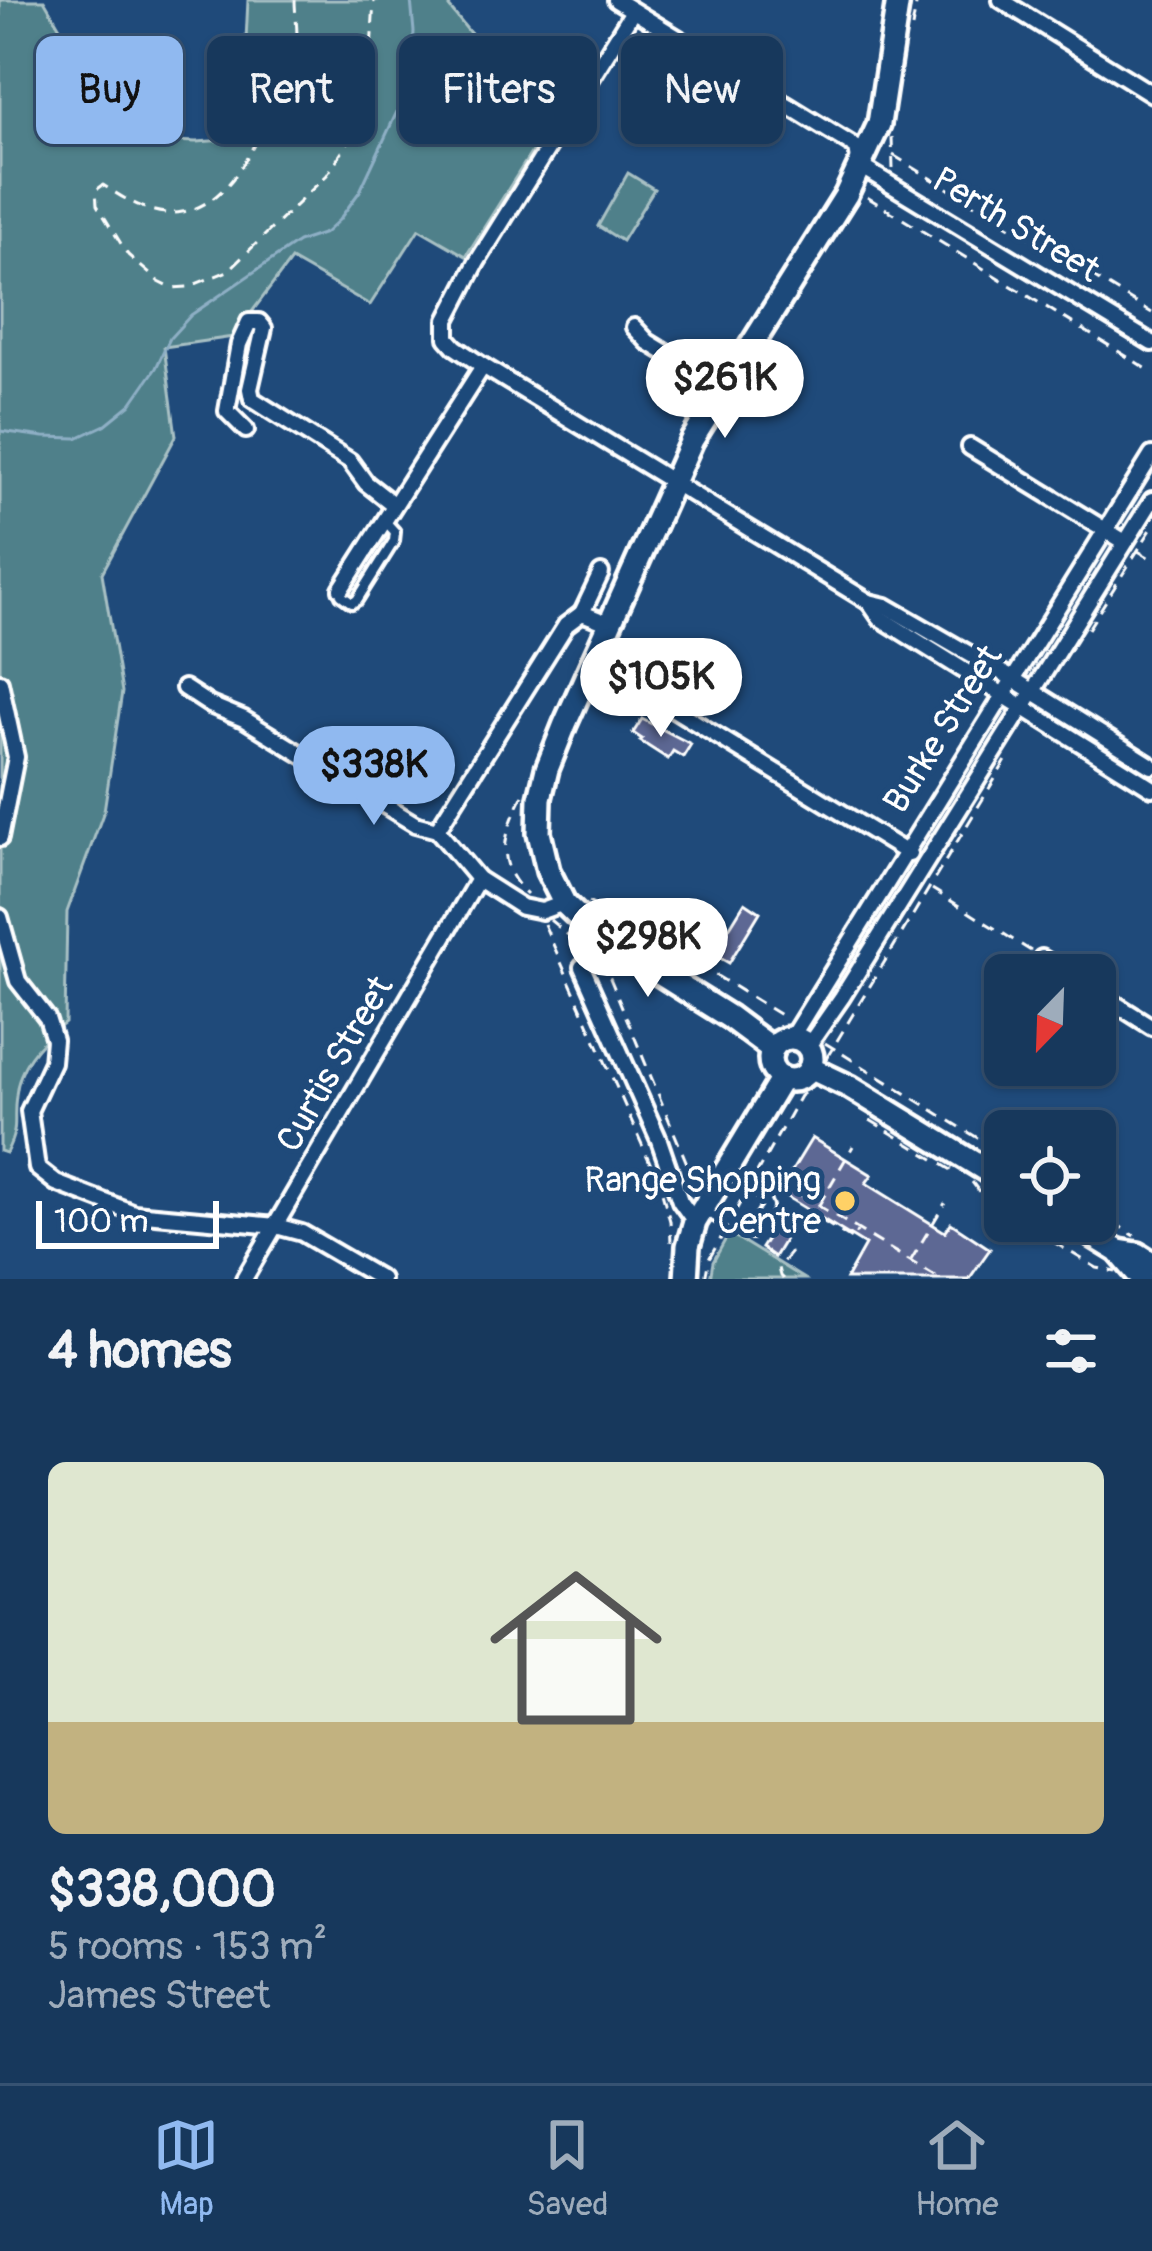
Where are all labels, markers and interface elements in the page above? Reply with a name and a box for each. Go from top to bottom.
chip: Buy [36,36,183,144]
chip: Rent [207,36,375,144]
chip: Filters [399,36,597,144]
chip: New [621,36,783,144]
street label: Perth Street [924,157,1108,293]
pin: $261K [641,339,809,441]
text: $261K [673,353,777,402]
street label: Burke Street [874,636,1013,821]
pin: $105K [577,638,745,740]
text: $105K [607,652,715,701]
pin: $338K [290,726,458,828]
text: $338K [320,740,428,789]
pin: $298K [564,898,732,1000]
text: $298K [595,912,701,961]
north arrow [984,954,1116,1086]
map controls [984,954,1116,1242]
street label: Curtis Street [267,968,404,1160]
button: locate [984,1110,1116,1242]
place label: Range Shopping Centre [584,1158,821,1244]
marker: Range Shopping Centre [832,1188,858,1214]
scale bar [36,1195,219,1248]
text: 100 m [54,1201,148,1242]
icon: filters [1038,1318,1104,1384]
text: 4 homes [48,1319,232,1383]
icon: home [468,1540,684,1756]
text: $338,000 [48,1858,276,1922]
text: 5 rooms · 153 m² [48,1922,327,1971]
text: James Street [48,1971,270,2020]
tab: Map [153,2112,219,2225]
tab: Saved [526,2112,608,2225]
tab: Home [915,2112,999,2225]

